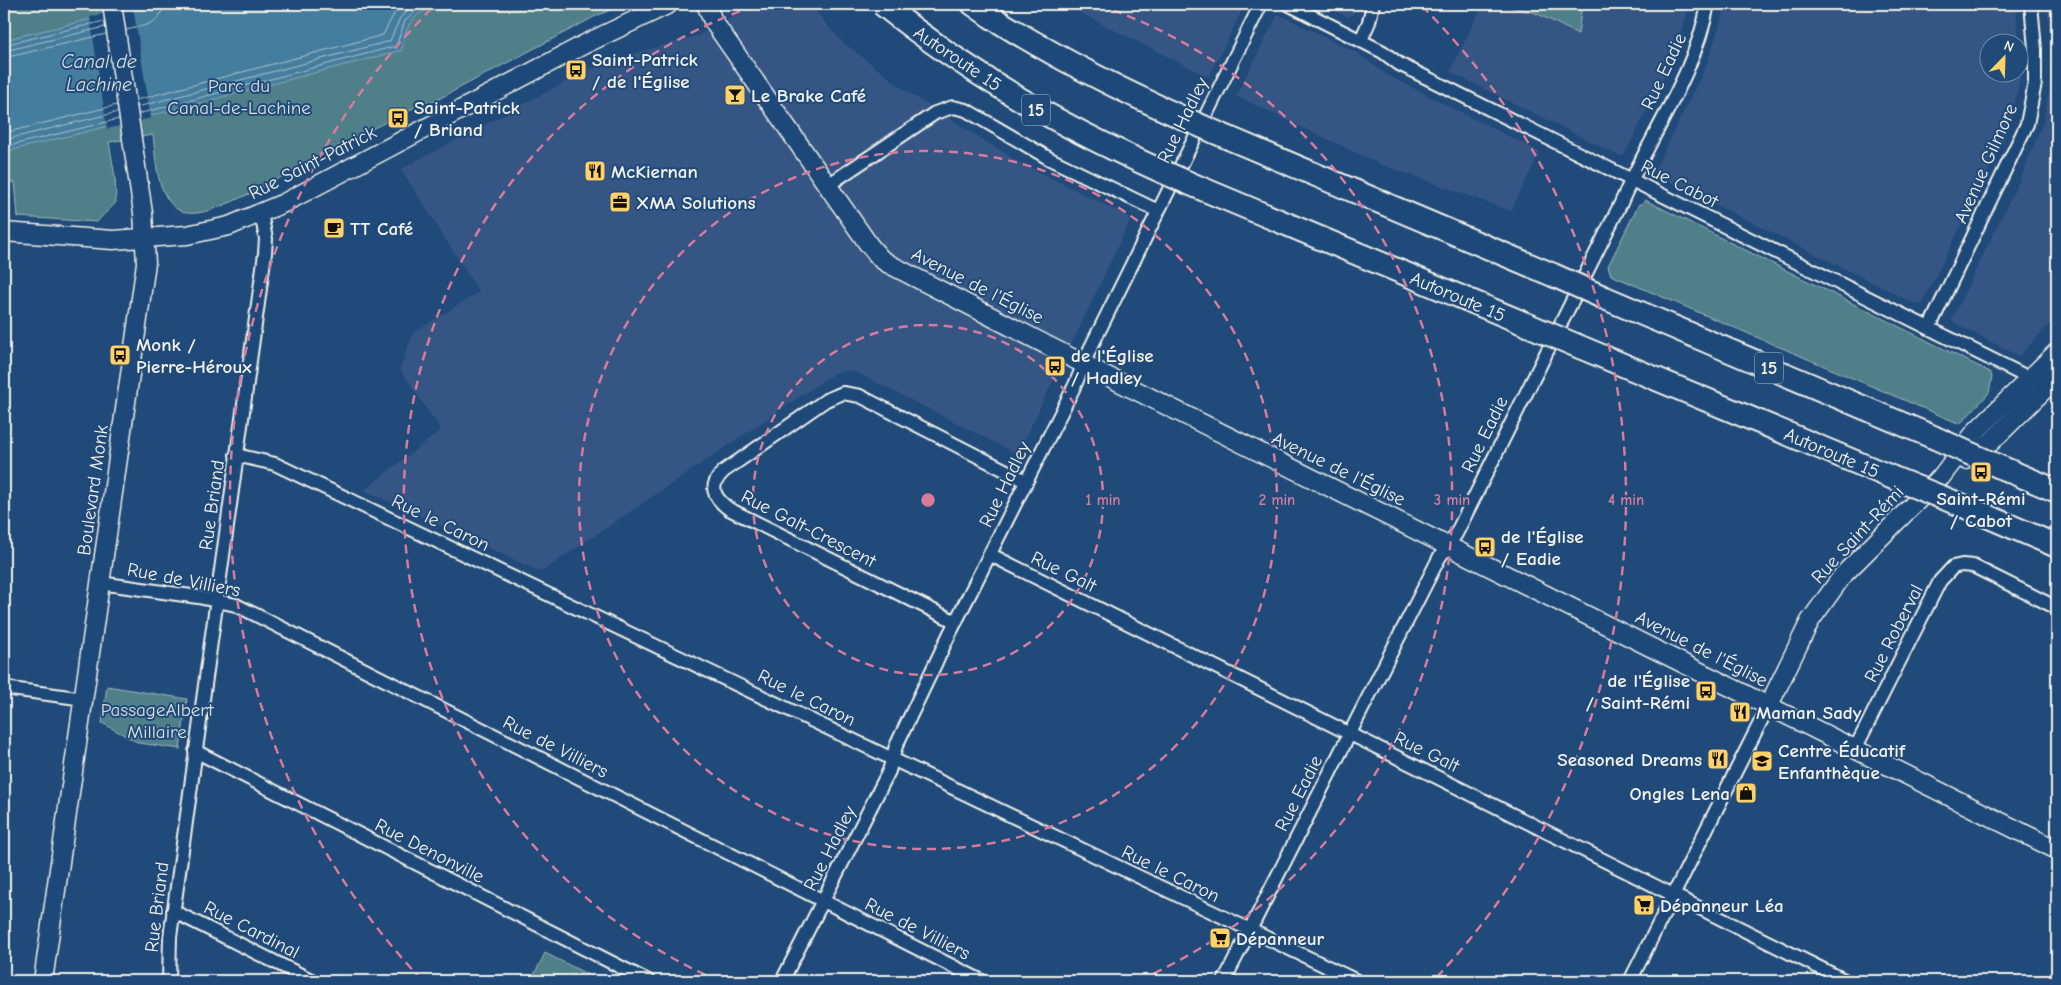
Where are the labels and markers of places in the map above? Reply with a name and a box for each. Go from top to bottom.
place label: Saint-Patrick / de l'Église [592,49,699,93]
bus stop icon: Saint-Patrick / de l'Église [564,58,588,82]
bar icon: Le Brake Café [723,83,747,107]
place label: Le Brake Café [751,85,866,107]
place label: Saint-Patrick / Briand [414,97,521,141]
bus stop icon: Saint-Patrick / Briand [386,106,410,130]
restaurant icon: McKiernan [583,159,607,183]
place label: McKiernan [611,161,698,183]
office icon: XMA Solutions [608,190,632,214]
place label: XMA Solutions [636,192,756,214]
cafe icon: TT Café [322,216,346,240]
place label: TT Café [350,218,413,240]
place label: Monk / Pierre-Héroux [136,334,252,378]
bus stop icon: Monk / Pierre-Héroux [108,343,132,367]
place label: de l'Église / Hadley [1071,345,1154,389]
bus stop icon: de l'Église / Hadley [1043,354,1067,378]
bus stop icon: Saint-Rémi / Cabot [1969,460,1993,484]
place label: Saint-Rémi / Cabot [1936,488,2026,532]
centre of rings [919,491,937,509]
place label: de l'Église / Eadie [1501,526,1584,570]
bus stop icon: de l'Église / Eadie [1473,535,1497,559]
place label: de l'Église / Saint-Rémi [1586,670,1690,714]
bus stop icon: de l'Église / Saint-Rémi [1694,679,1718,703]
restaurant icon: Maman Sady [1728,700,1752,724]
place label: Maman Sady [1756,702,1862,724]
place label: Centre Éducatif Enfanthèque [1778,740,1906,784]
restaurant icon: Seasoned Dreams [1706,747,1730,771]
place label: Seasoned Dreams [1557,749,1702,771]
school or university icon: Centre Éducatif Enfanthèque [1750,749,1774,773]
shop icon: Ongles Lena [1734,781,1758,805]
place label: Ongles Lena [1629,783,1730,805]
supermarket icon: Dépanneur Léa [1632,893,1656,917]
place label: Dépanneur Léa [1660,895,1784,917]
supermarket icon: Dépanneur [1208,926,1232,950]
place label: Dépanneur [1236,928,1325,950]

